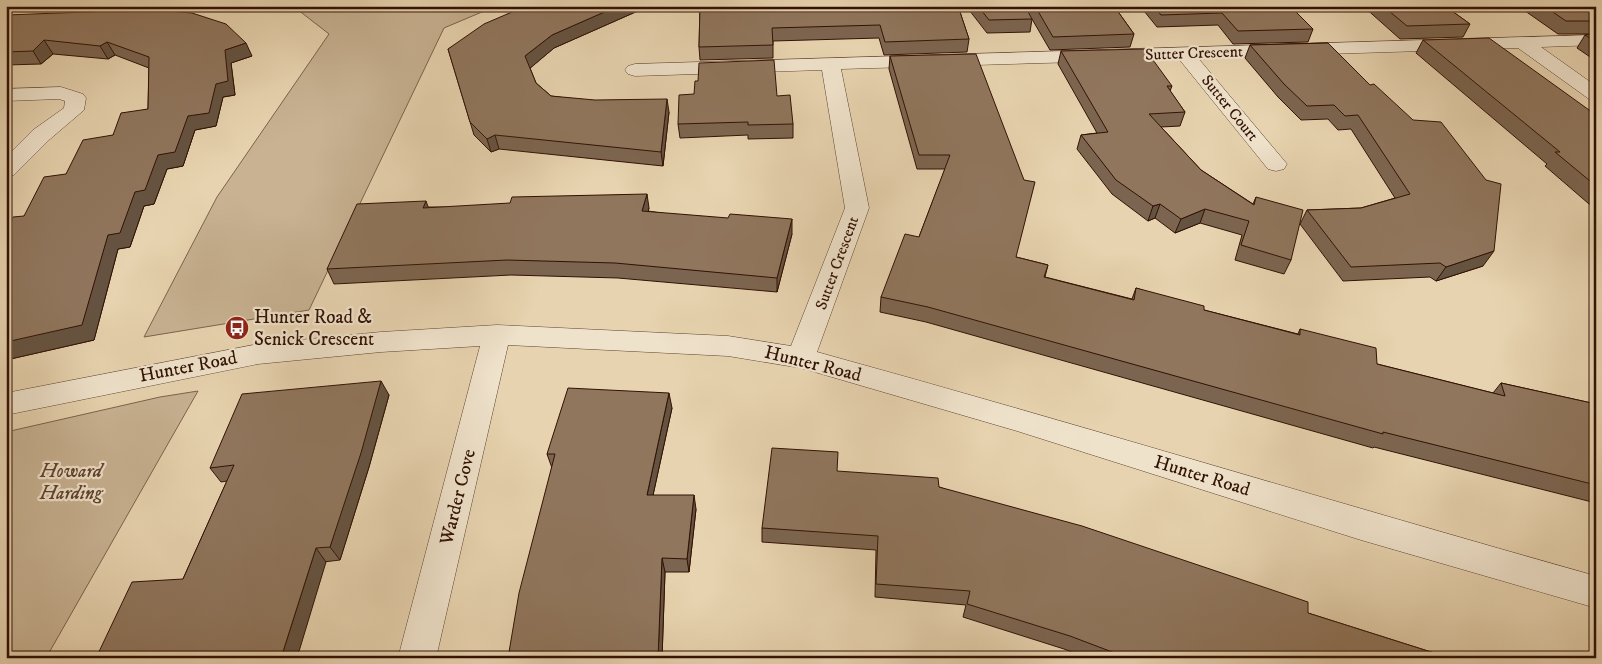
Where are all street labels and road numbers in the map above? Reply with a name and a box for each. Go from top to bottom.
street label: Sutter Crescent [1145,41,1243,65]
street label: Sutter Court [1197,71,1263,145]
street label: Sutter Crescent [811,214,863,312]
street label: Hunter Road [762,341,864,387]
street label: Hunter Road [137,346,239,388]
street label: Warder Cove [435,447,481,548]
street label: Hunter Road [1151,451,1253,502]

